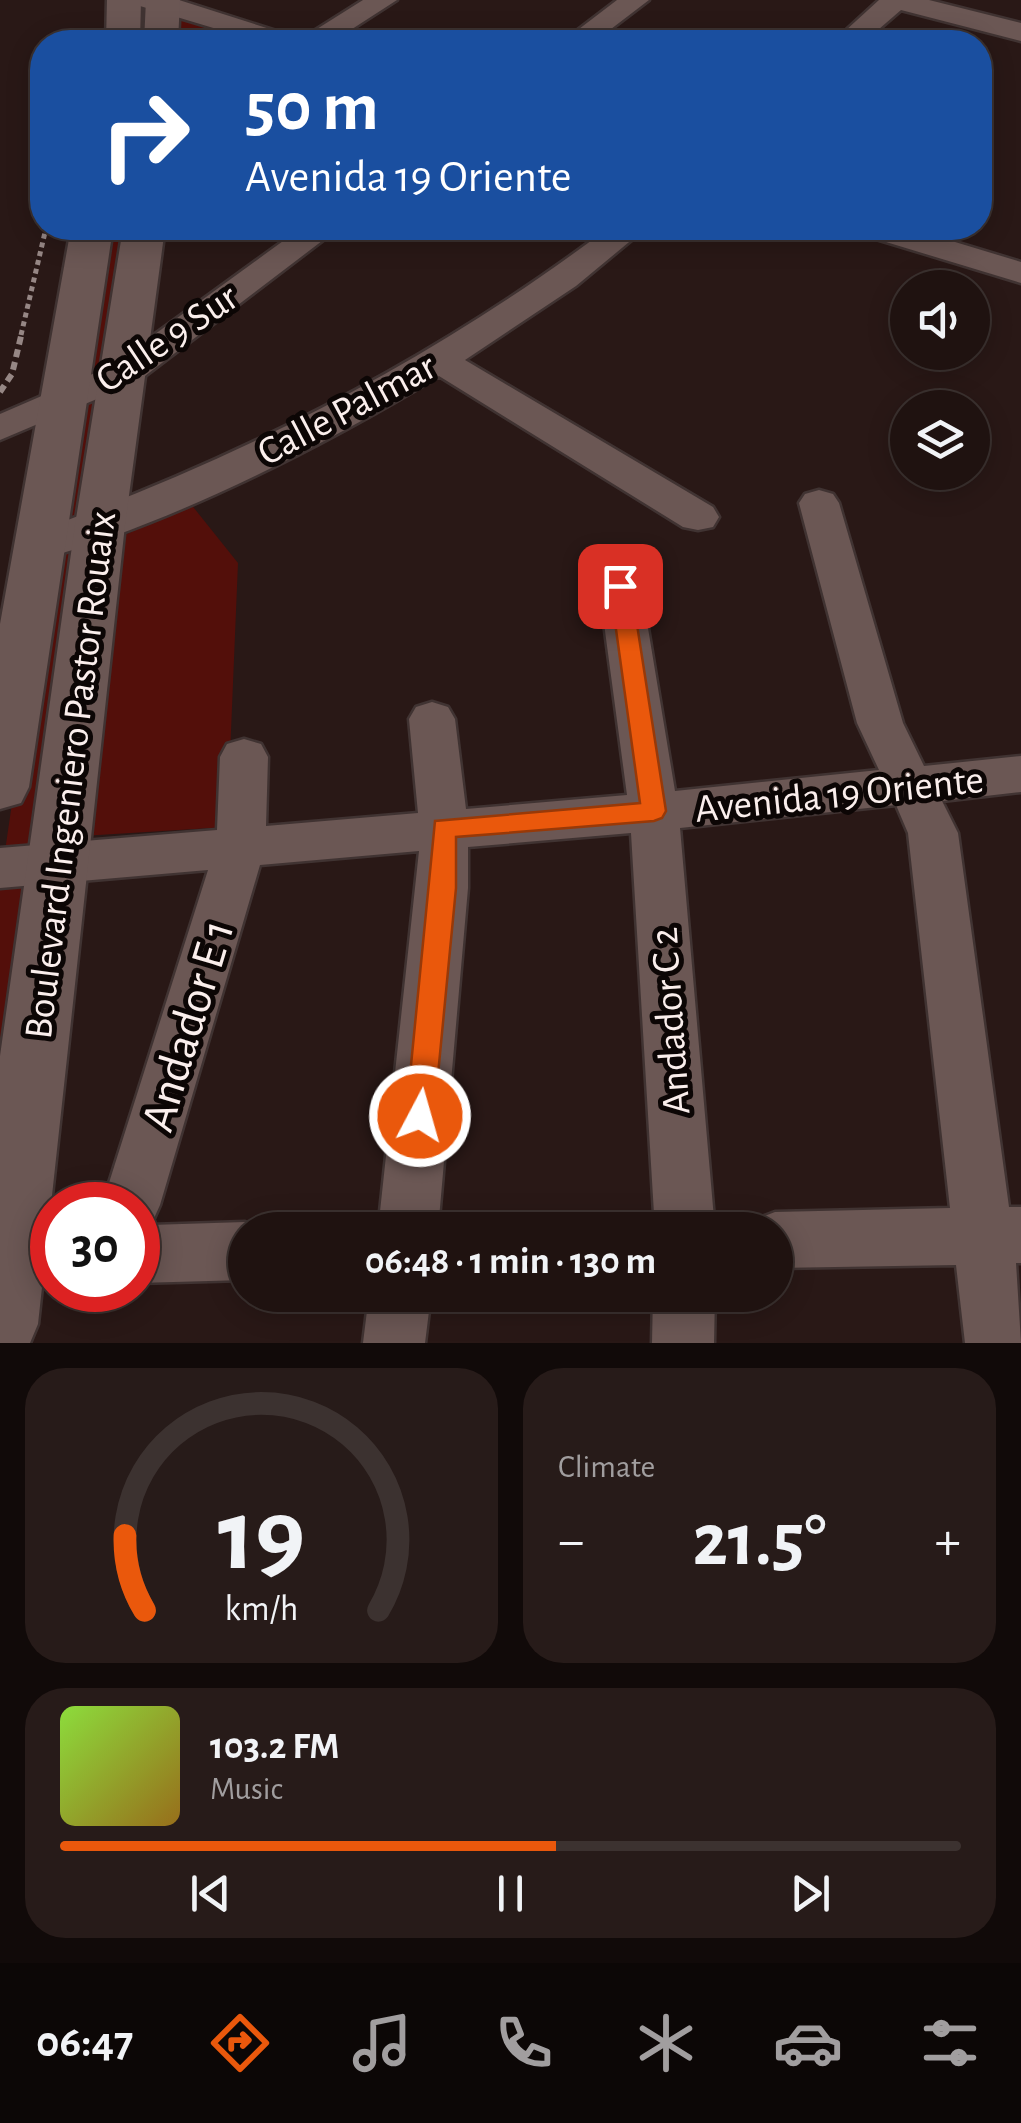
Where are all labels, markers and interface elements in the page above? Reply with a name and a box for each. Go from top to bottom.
icon: right [80,70,210,200]
text: 50 m [245,73,379,143]
text: Avenida 19 Oriente [245,155,571,200]
map controls [890,270,990,490]
button: sound [890,270,990,370]
street label: Calle 9 Sur [89,277,245,400]
street label: Calle Palmar [251,346,443,473]
button: layers [890,390,990,490]
street label: Boulevard Ingeniero Pastor Rouaix [19,509,123,1041]
pin [578,544,663,629]
icon: arrive [593,559,648,614]
street label: Avenida 19 Oriente [693,760,986,830]
street label: Andador E 1 [134,915,244,1137]
street label: Andador C 2 [645,926,697,1116]
position arrow [368,1064,472,1168]
speed limit sign: 30 [30,1182,160,1312]
text: 06:48 · 1 min · 130 m [365,1243,656,1281]
text: Climate [558,1451,655,1483]
text: 19 [218,1485,305,1589]
text: 21.5° [693,1504,826,1579]
text: − [558,1514,584,1569]
text: + [935,1514,961,1569]
text: km/h [225,1591,298,1627]
text: 103.2 FM [210,1728,339,1766]
text: Music [210,1773,283,1805]
icon: previous [183,1866,238,1921]
icon: pause [483,1866,538,1921]
icon: next [783,1866,838,1921]
icon: directions [205,2008,275,2078]
icon: music [347,2008,417,2078]
icon: phone [489,2008,559,2078]
icon: climate [631,2008,701,2078]
icon: car [773,2008,843,2078]
icon: filters [915,2008,985,2078]
text: 06:47 [36,2020,134,2065]

